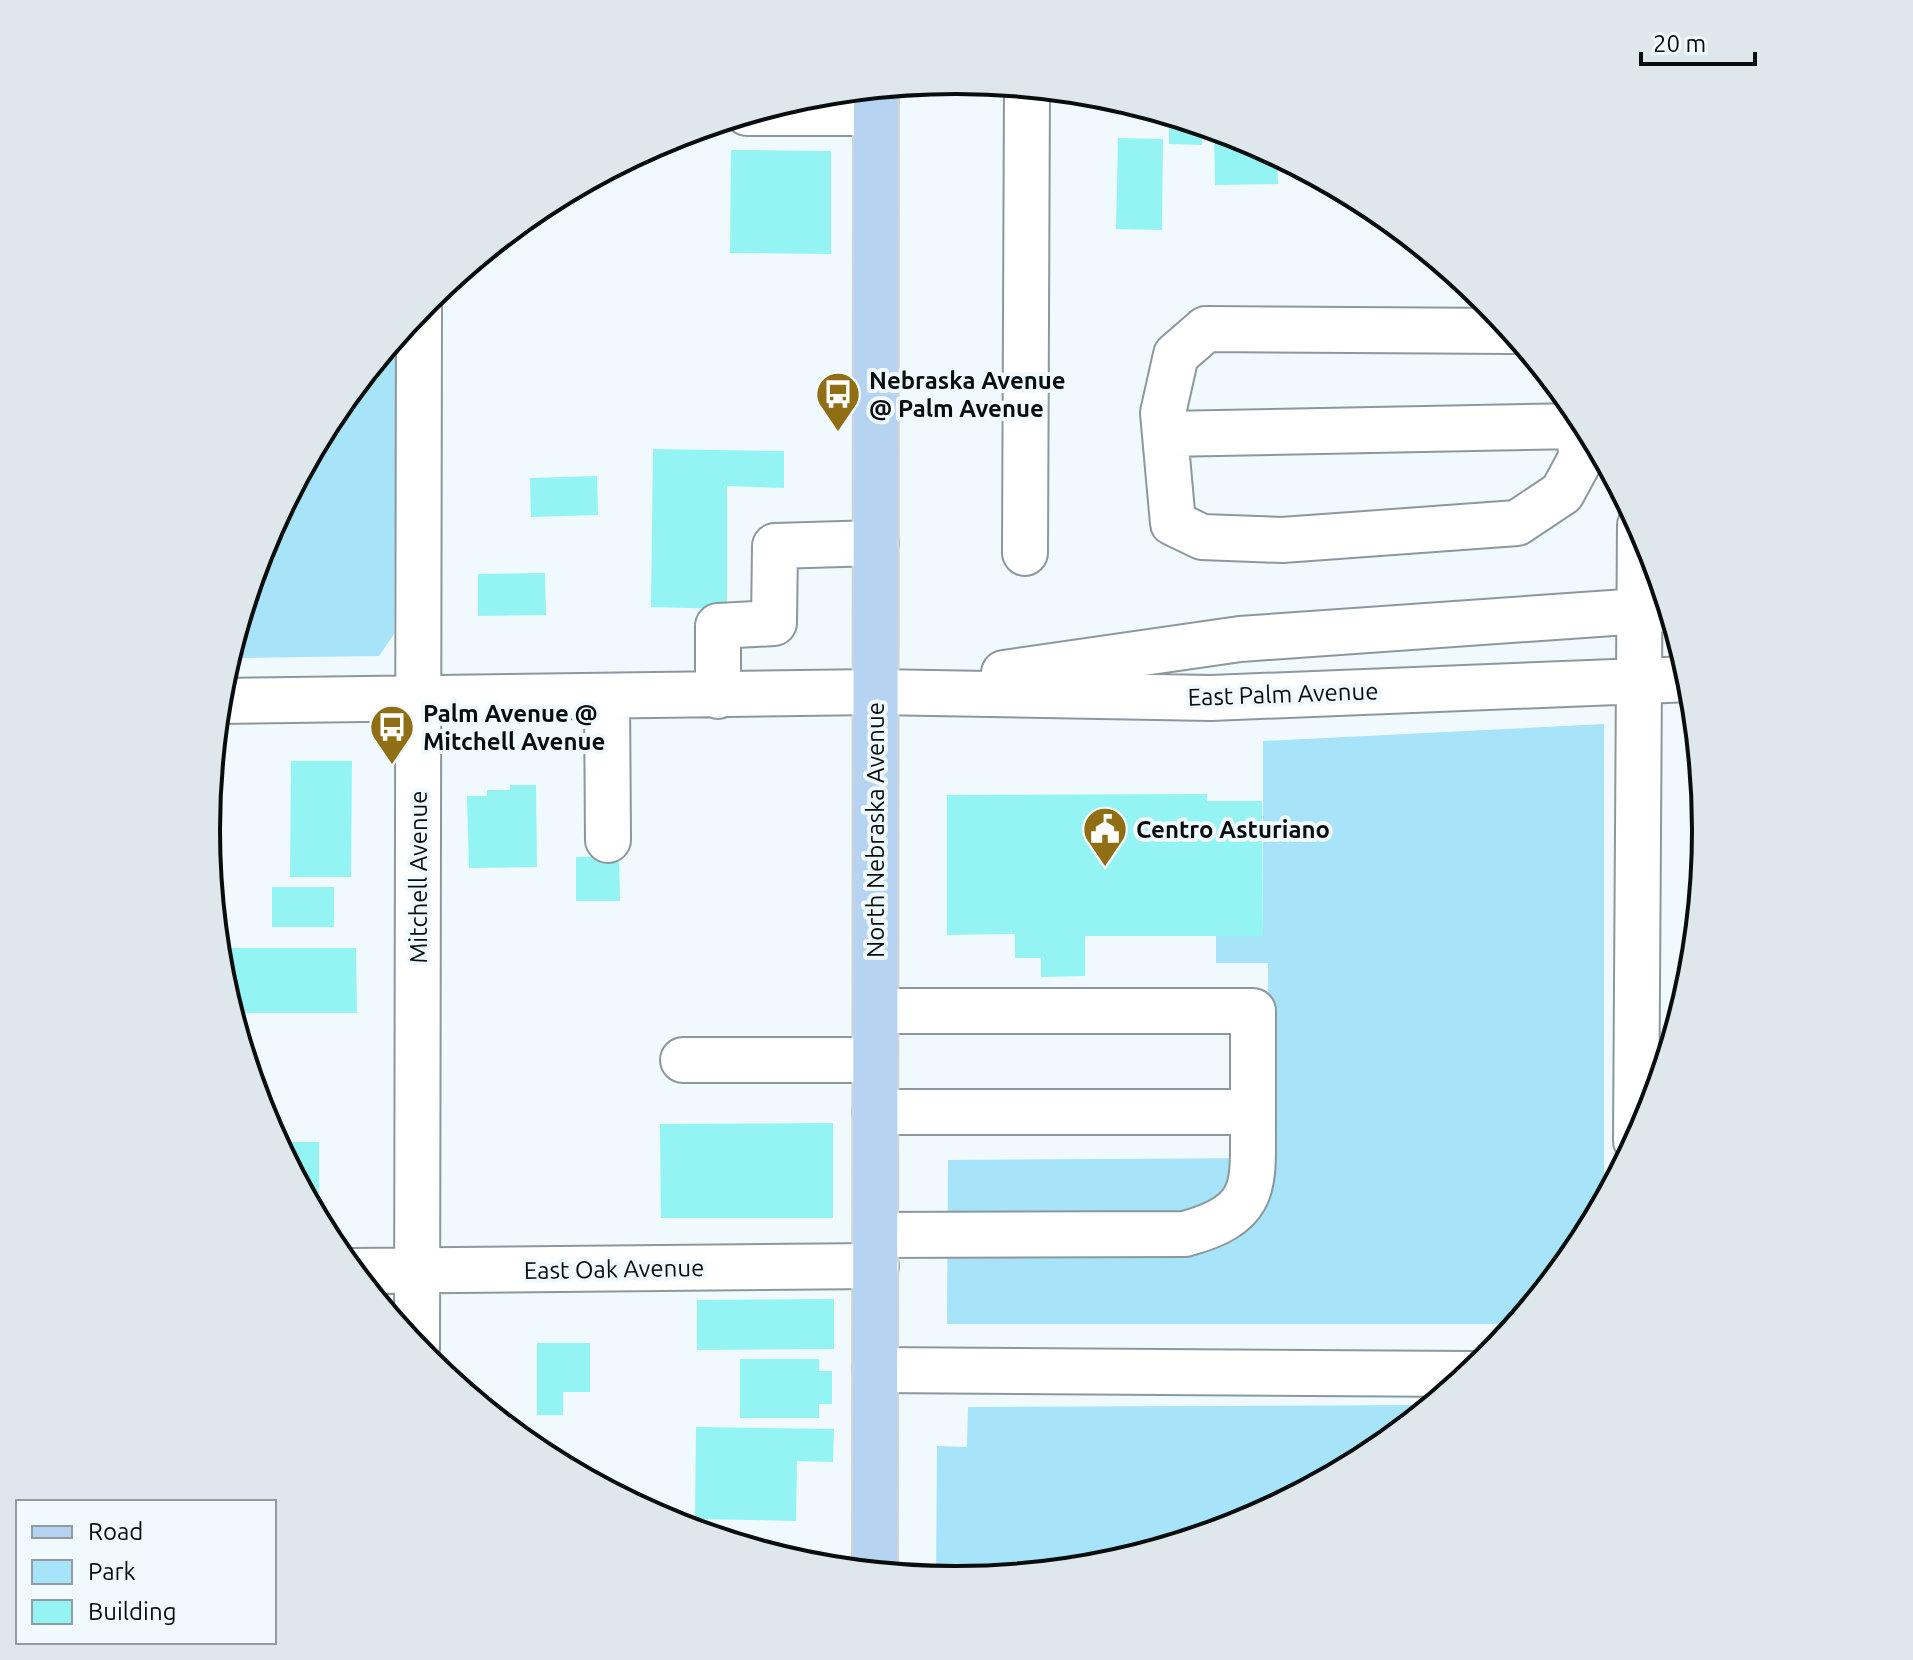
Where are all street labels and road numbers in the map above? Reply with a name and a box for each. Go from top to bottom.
street label: East Palm Avenue [1187,677,1379,711]
street label: North Nebraska Avenue [862,702,889,958]
street label: Mitchell Avenue [405,790,432,964]
street label: East Oak Avenue [523,1254,705,1284]

